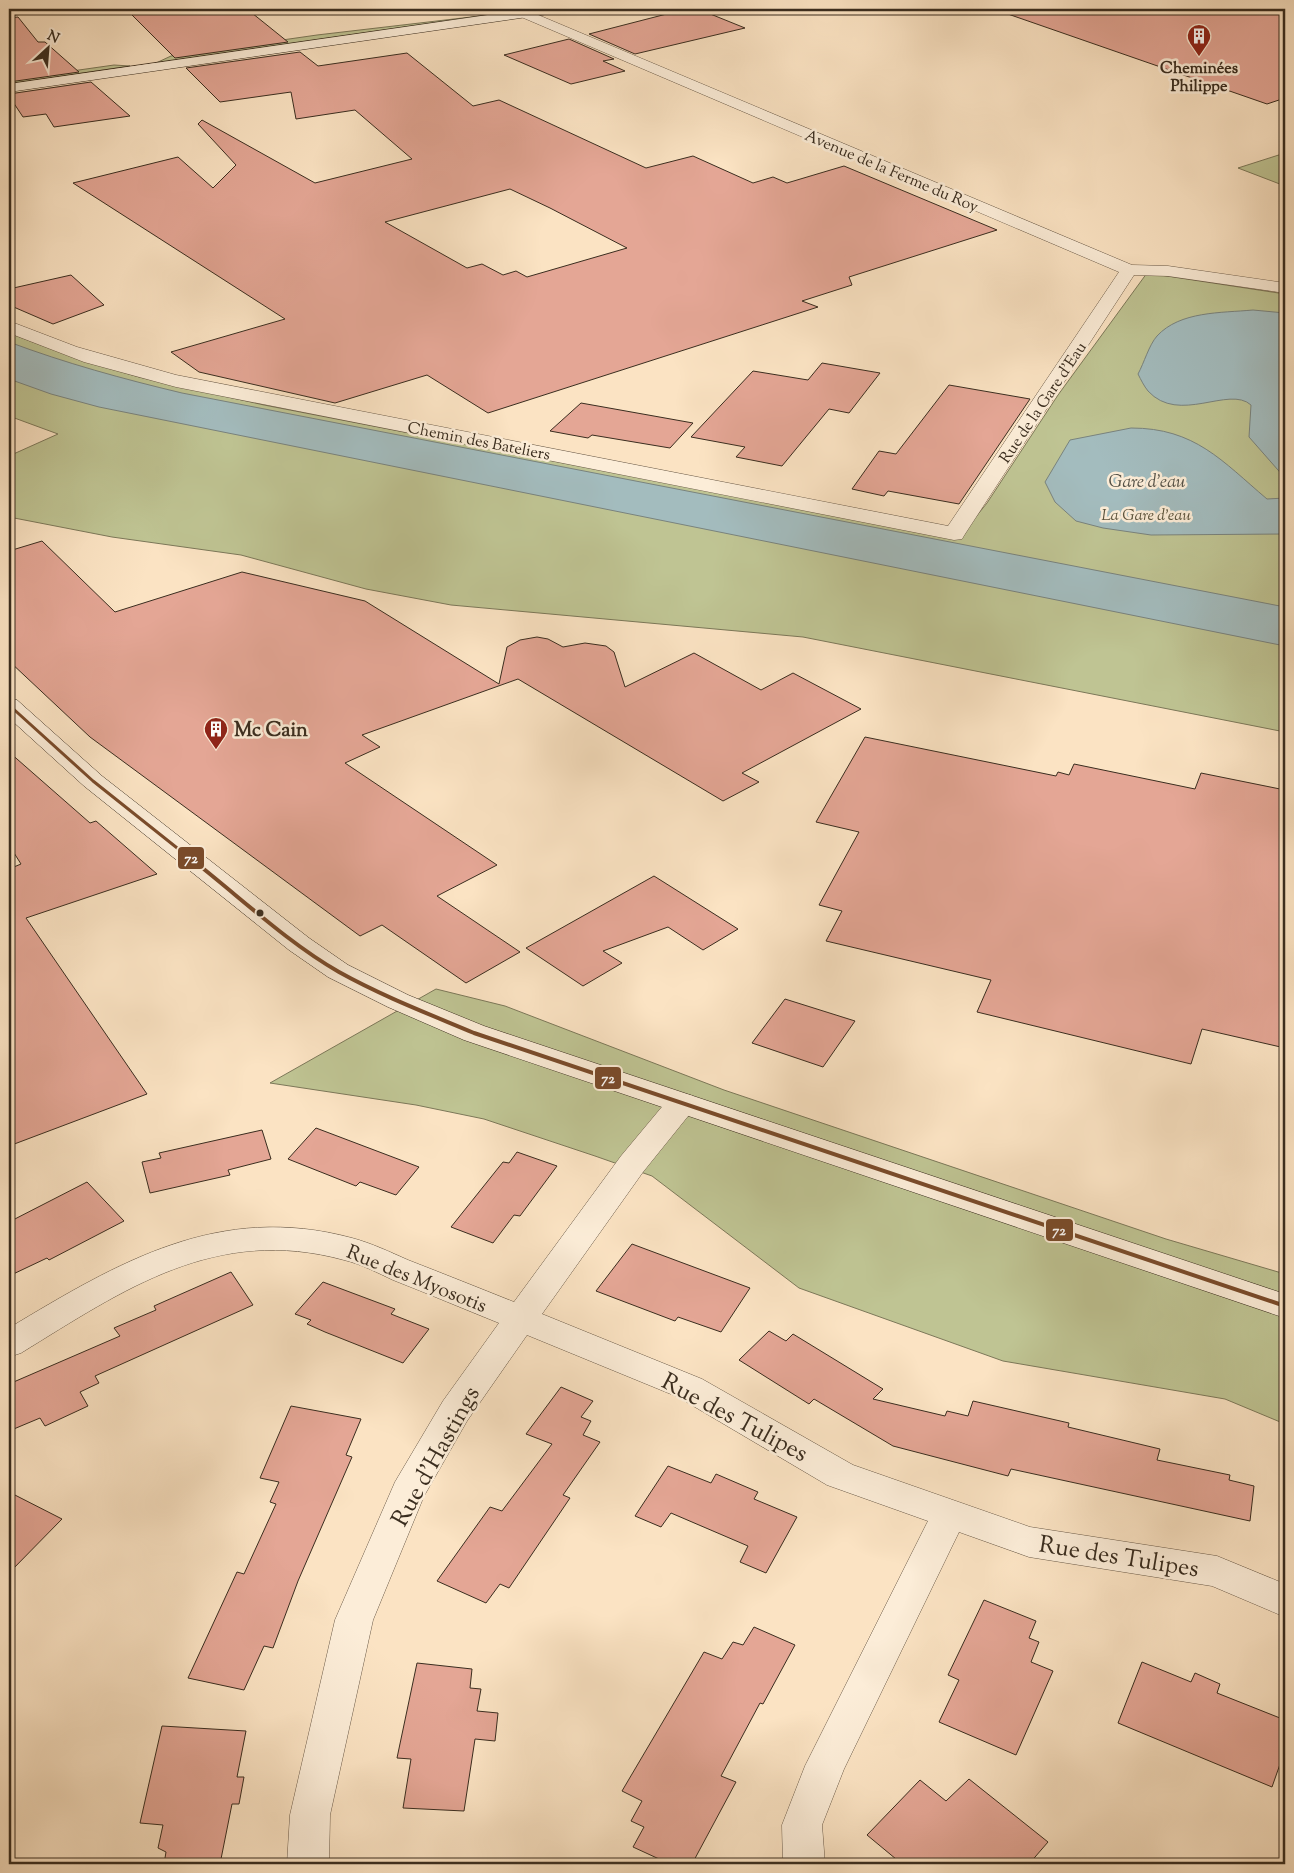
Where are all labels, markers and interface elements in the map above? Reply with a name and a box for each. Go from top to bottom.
north arrow [22,22,72,72]
building icon: Cheminées Philippe [1186,23,1212,57]
text: N [43,27,62,50]
place label: Cheminées Philippe [1160,58,1238,99]
street label: Avenue de la Ferme du Roy [801,125,981,219]
street label: Rue de la Gare d'Eau [995,338,1093,469]
street label: Chemin des Bateliers [405,417,552,468]
water label: Gare d'eau [1108,470,1186,496]
park label: La Gare d'eau [1101,505,1191,528]
building icon: Mc Cain [203,716,229,750]
place label: Mc Cain [234,717,308,746]
line badge: 72 [177,846,205,870]
text: 72 [184,850,198,870]
unlabelled marker [255,908,265,918]
line badge: 72 [594,1066,622,1090]
text: 72 [601,1070,615,1090]
line badge: 72 [1045,1218,1074,1242]
text: 72 [1052,1222,1066,1242]
street label: Rue des Myosotis [342,1239,491,1322]
street label: Rue des Tulipes [655,1366,813,1472]
street label: Rue d'Hastings [384,1381,489,1533]
street label: Rue des Tulipes [1036,1529,1201,1587]

